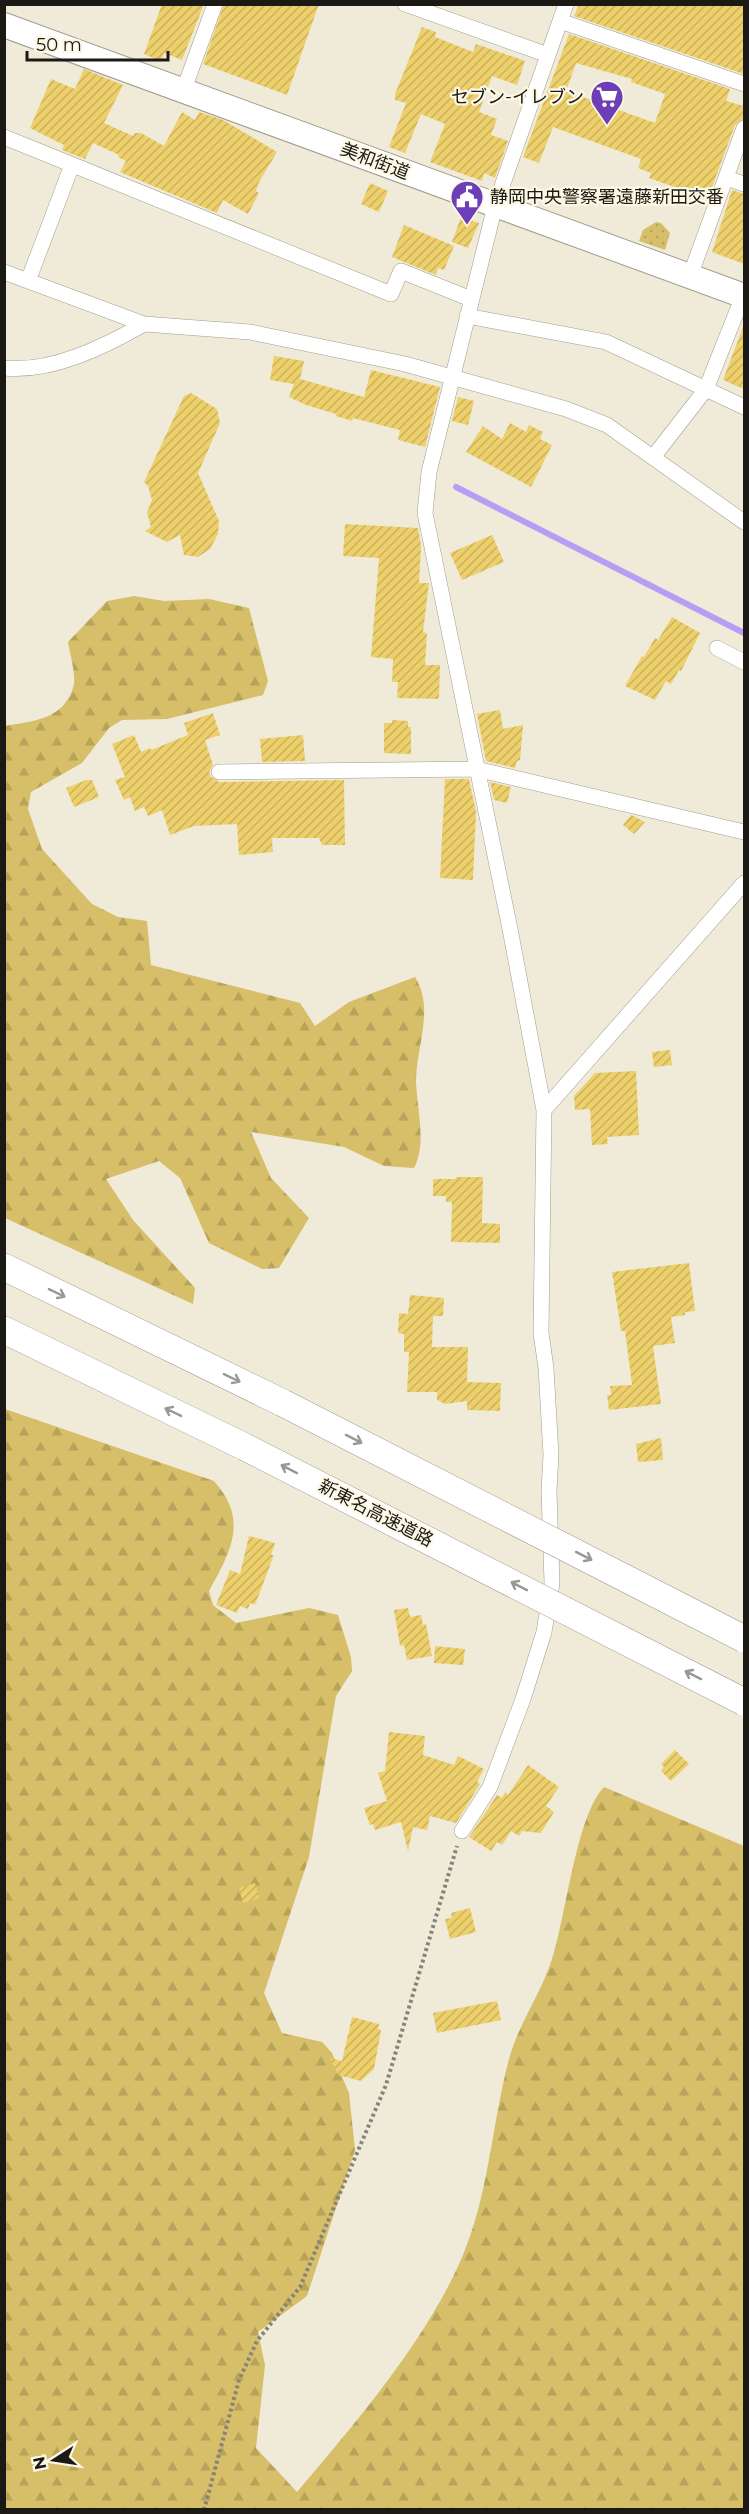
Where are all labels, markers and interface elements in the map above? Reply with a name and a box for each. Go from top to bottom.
scale bar [27,24,168,62]
text: 50 m [36,34,82,56]
supermarket icon: セブン-イレブン [589,79,625,126]
place label: セブン-イレブン [451,86,584,108]
street label: 美和街道 [337,138,413,184]
public building icon: 静岡中央警察署遠藤新田交番 [449,179,485,226]
place label: 静岡中央警察署遠藤新田交番 [490,186,724,208]
one-way arrow [48,1287,66,1299]
one-way arrow [223,1373,241,1385]
one-way arrow [165,1406,183,1417]
one-way arrow [345,1434,363,1446]
one-way arrow [281,1463,299,1474]
street label: 新東名高速道路 [315,1475,437,1551]
one-way arrow [575,1551,593,1563]
one-way arrow [510,1580,528,1592]
one-way arrow [684,1669,702,1680]
north arrow [24,2430,84,2490]
text: N [29,2455,50,2471]

